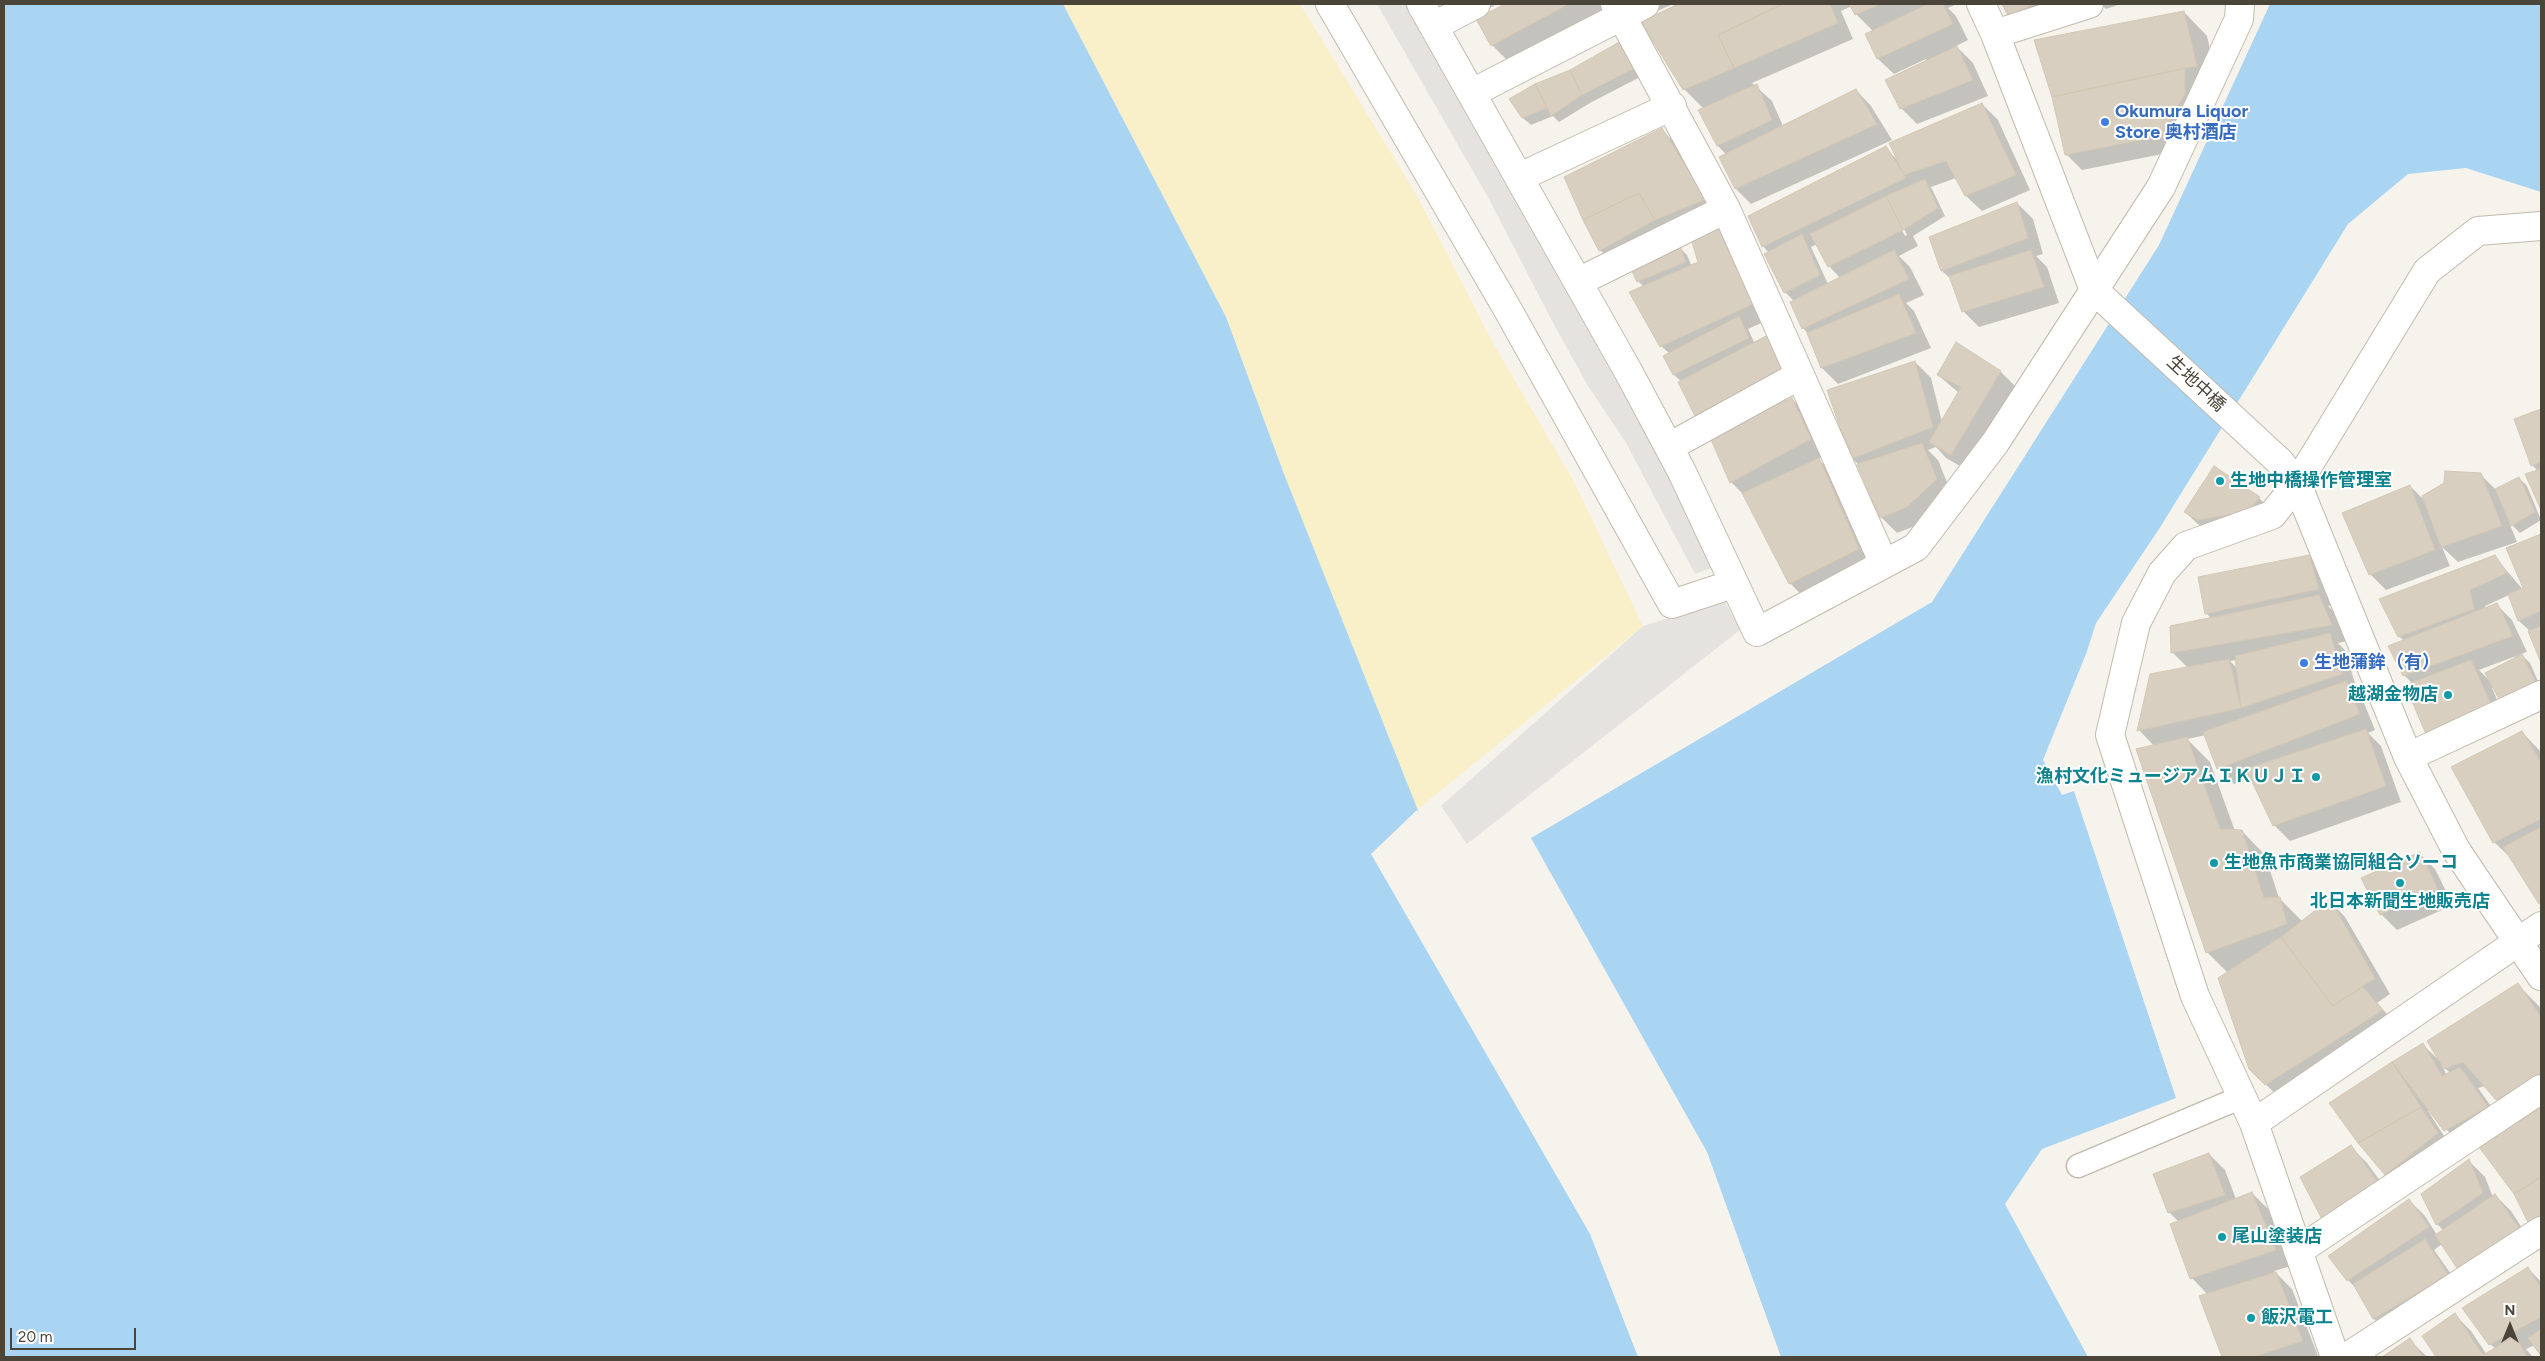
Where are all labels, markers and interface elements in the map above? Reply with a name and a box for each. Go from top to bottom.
place label: Okumura Liquor Store 奥村酒店 [2115,101,2248,144]
marker: Okumura Liquor Store 奥村酒店 [2099,116,2111,128]
street label: 生地中橋 [2162,352,2230,416]
place label: 生地中橋操作管理室 [2230,470,2392,492]
marker: 生地中橋操作管理室 [2214,475,2226,487]
place label: 生地蒲鉾（有） [2314,652,2440,674]
marker: 生地蒲鉾（有） [2298,657,2310,669]
place label: 越湖金物店 [2348,684,2438,706]
marker: 越湖金物店 [2442,689,2454,701]
place label: 漁村文化ミュージアムＩＫＵＪＩ [2036,766,2306,788]
marker: 漁村文化ミュージアムＩＫＵＪＩ [2310,771,2322,783]
place label: 生地魚市商業協同組合ソーコ [2224,852,2458,874]
marker: 生地魚市商業協同組合ソーコ [2208,857,2220,869]
marker: 北日本新聞生地販売店 [2394,877,2406,889]
place label: 北日本新聞生地販売店 [2310,891,2490,913]
place label: 尾山塗装店 [2232,1226,2322,1248]
marker: 尾山塗装店 [2216,1231,2228,1243]
north arrow [2485,1301,2535,1351]
text: N [2505,1302,2515,1319]
place label: 飯沢電工 [2261,1307,2333,1329]
marker: 飯沢電工 [2245,1312,2257,1324]
scale bar [12,1318,139,1350]
text: 20 m [18,1328,52,1346]

